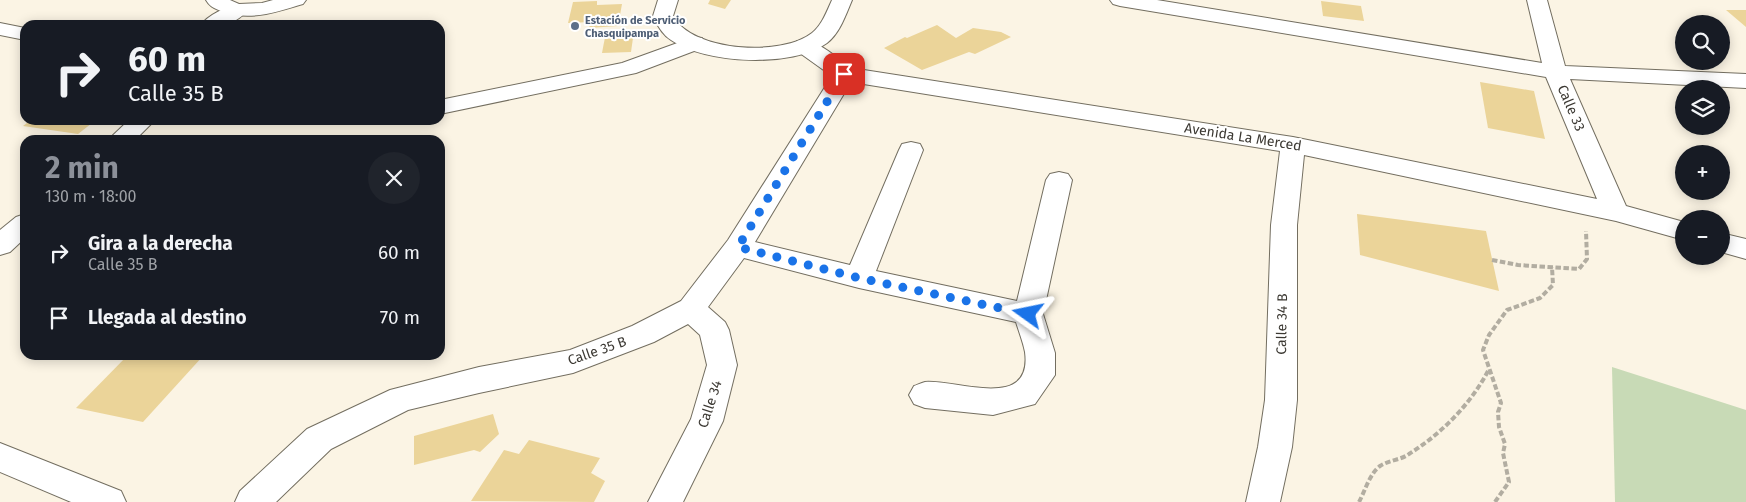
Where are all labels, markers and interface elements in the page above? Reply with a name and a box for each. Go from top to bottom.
place label: Estación de Servicio Chasquipampa [585,14,686,40]
map controls [1675,15,1730,265]
button: search [1675,15,1730,70]
marker: Estación de Servicio Chasquipampa [569,20,581,32]
text: 60 m [128,38,206,80]
icon: right [45,40,110,105]
pin [823,53,865,95]
icon: arrive [830,60,858,88]
text: Calle 35 B [128,80,224,107]
button: layers [1675,80,1730,135]
street label: Calle 33 [1554,82,1588,134]
street label: Avenida La Merced [1183,119,1303,155]
button: + [1675,145,1730,200]
text: 2 min [45,150,119,186]
button: close [368,152,420,204]
text: 130 m · 18:00 [45,187,137,206]
button: − [1675,210,1730,265]
text: Gira a la derecha [88,232,233,255]
icon: right [45,239,73,267]
text: 60 m [378,241,420,264]
text: Calle 35 B [88,255,158,274]
position arrow [1001,287,1053,339]
street label: Calle 34 B [1273,293,1291,355]
icon: arrive [45,304,73,332]
text: Llegada al destino [88,306,247,329]
text: 70 m [380,306,420,329]
street label: Calle 35 B [565,333,629,369]
street label: Calle 34 [694,378,726,430]

